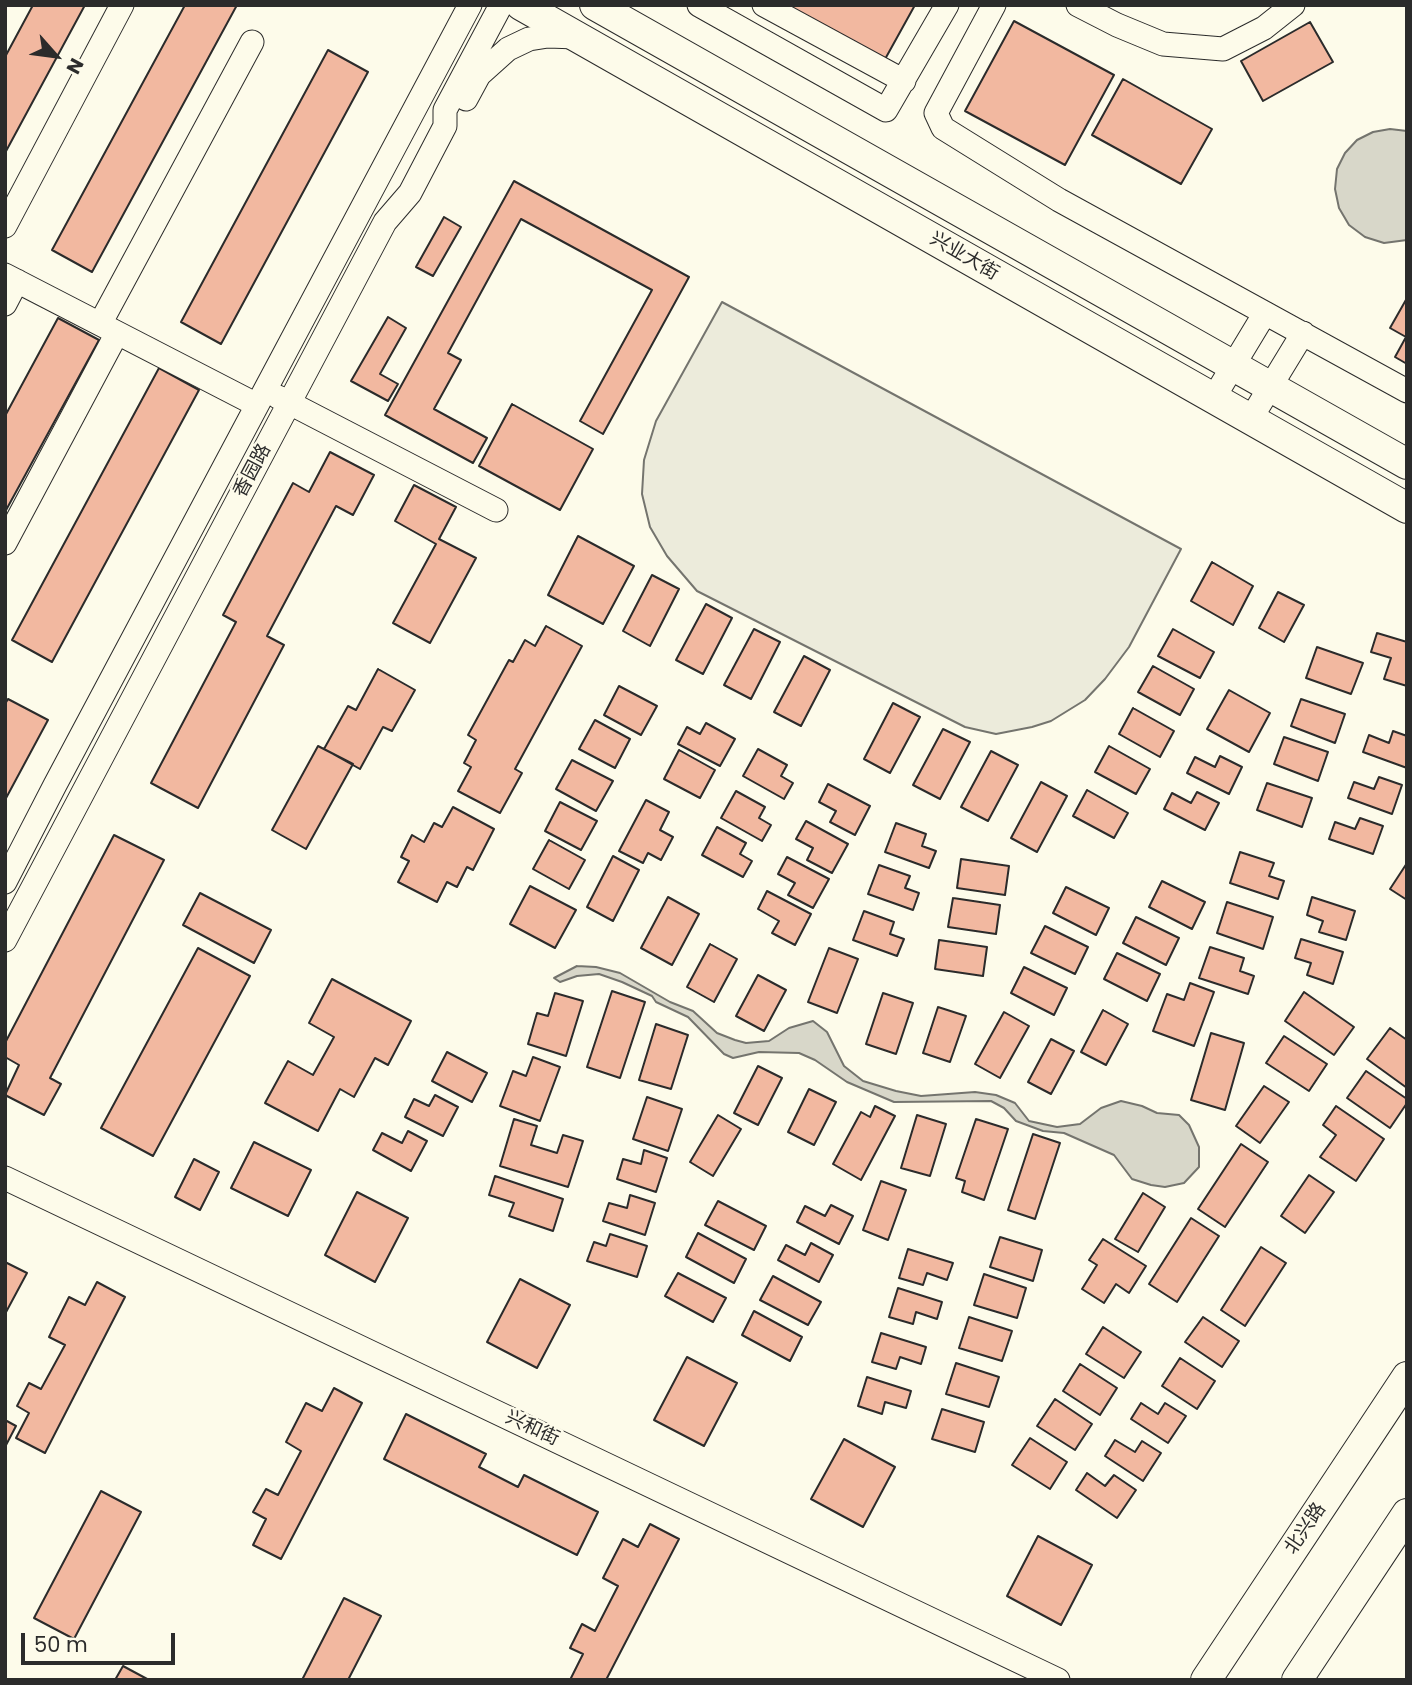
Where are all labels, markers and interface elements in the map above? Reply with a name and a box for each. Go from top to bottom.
north arrow [21,21,91,91]
text: N [60,53,90,79]
street label: 兴业大街 [925,228,1003,286]
street label: 香园路 [230,440,276,502]
street label: 兴和街 [501,1407,563,1451]
street label: 北兴路 [1281,1499,1331,1559]
scale bar [24,1618,178,1662]
text: 50 m [34,1630,88,1659]

